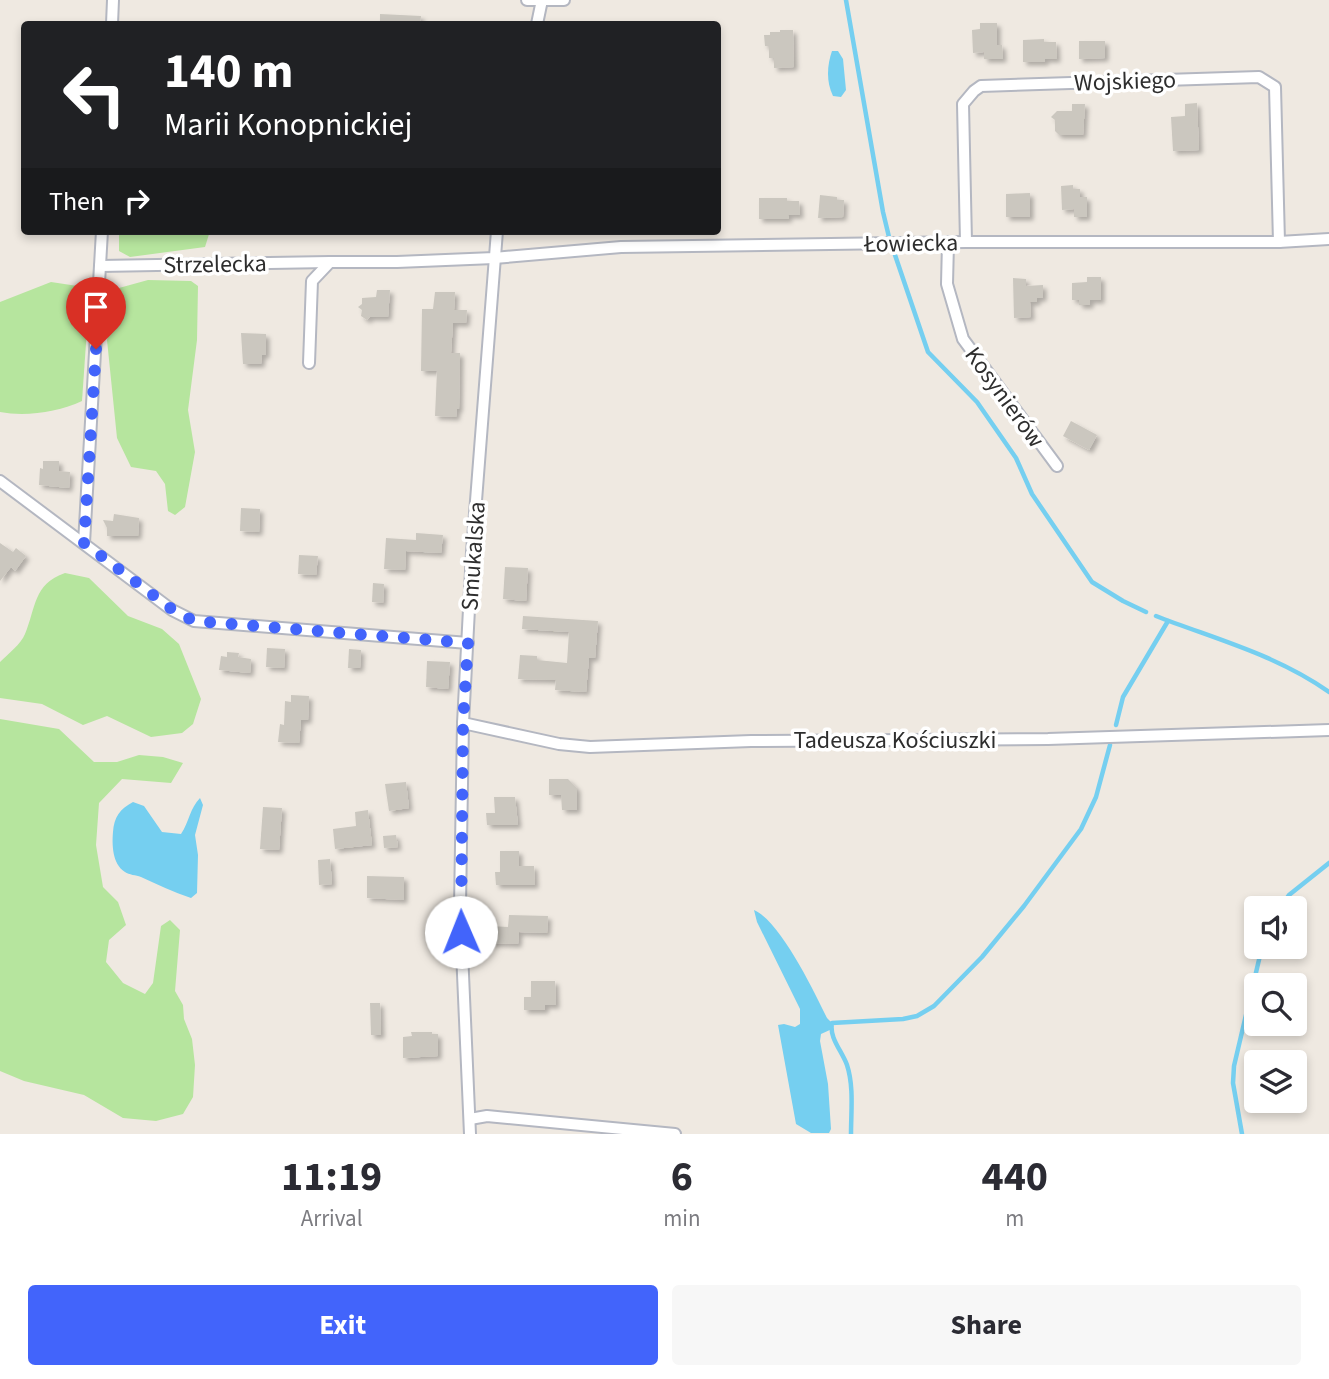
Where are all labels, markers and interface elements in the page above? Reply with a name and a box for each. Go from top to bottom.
text: 140 m [164,37,293,107]
icon: left [49,49,140,140]
street label: Wojskiego [1073,62,1177,101]
text: Marii Konopnickiej [164,102,412,148]
icon: right [118,182,156,220]
text: Then [49,183,104,220]
street label: Łowiecka [863,225,959,262]
street label: Strzelecka [163,246,267,283]
pin [66,277,126,349]
icon: arrive [77,288,115,326]
street label: Kosynierów [956,340,1053,455]
street label: Smukalska [452,500,495,612]
street label: Tadeusza Kościuszki [794,723,996,758]
position arrow [424,895,498,969]
map controls [1244,896,1307,1113]
button: sound [1244,896,1307,959]
button: search [1244,973,1307,1036]
button: layers [1244,1050,1307,1113]
text: 11:19 [281,1147,382,1207]
text: 6 [671,1147,693,1207]
text: 440 [981,1147,1048,1207]
text: Arrival [301,1202,363,1235]
text: min [663,1202,701,1235]
text: m [1005,1202,1024,1235]
button: Exit [28,1285,658,1365]
button: Share [672,1285,1301,1365]

